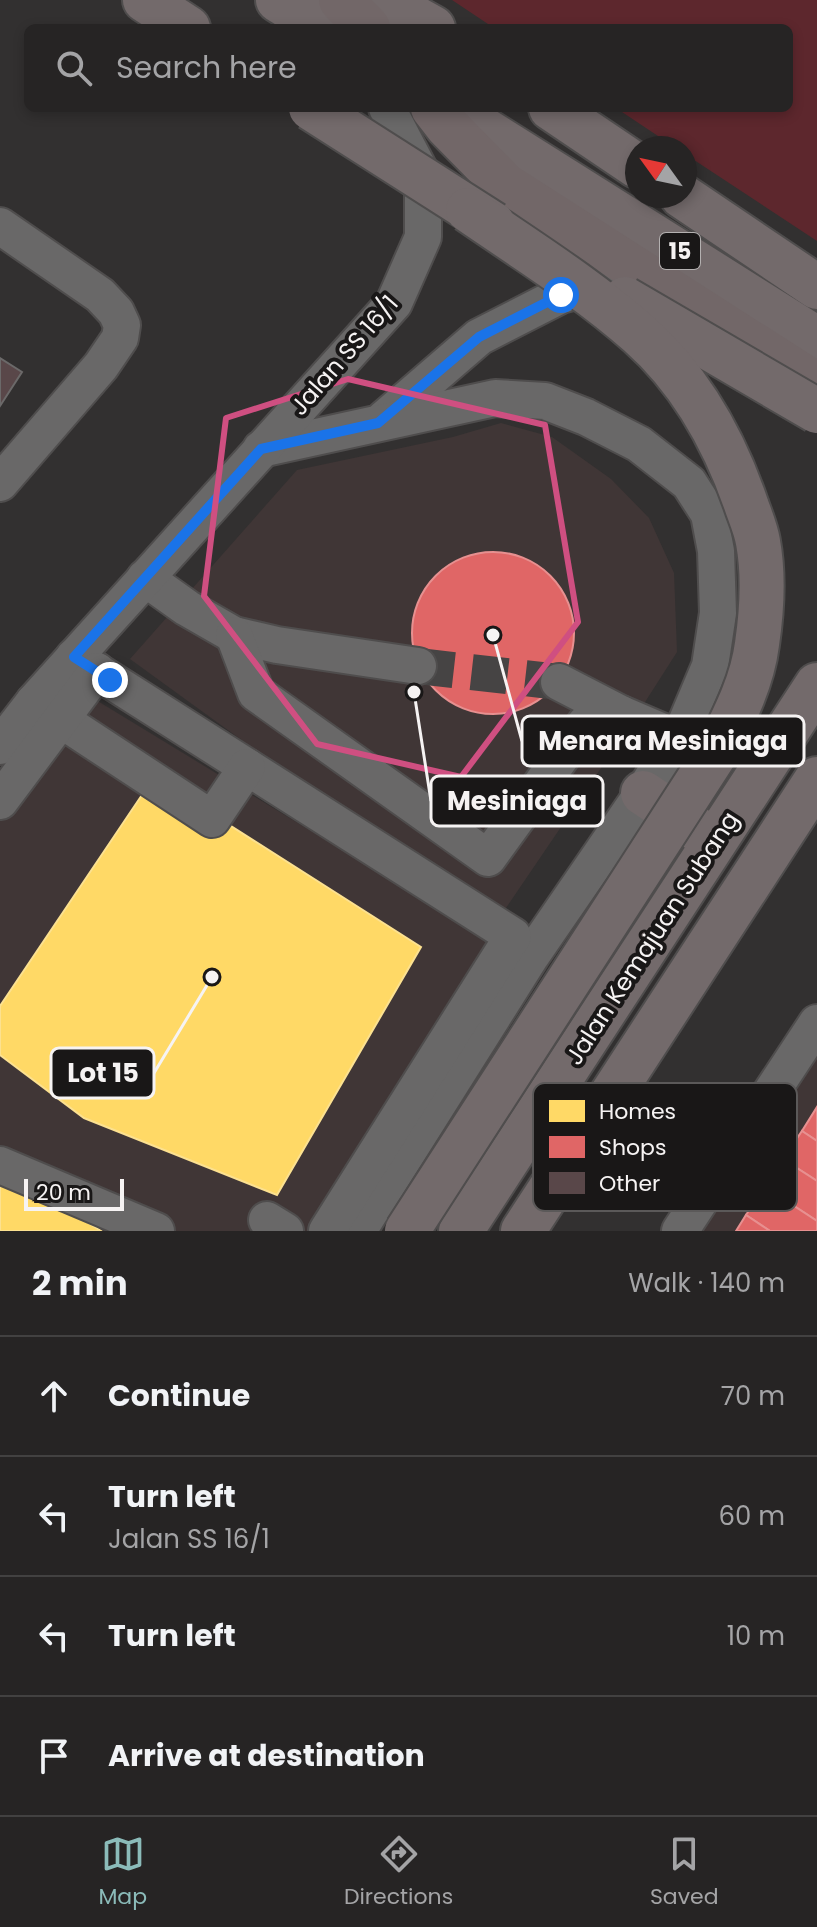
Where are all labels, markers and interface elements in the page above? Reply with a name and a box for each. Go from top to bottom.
search box [24,24,793,112]
icon: search [52,46,96,90]
text: Search here [116,46,297,89]
north arrow [625,136,697,208]
road number: 15 [660,233,700,269]
route start [543,277,579,313]
street label: Jalan SS 16/1 [283,288,405,422]
route end [92,662,128,698]
callout: Menara Mesiniaga [522,716,804,766]
text: Menara Mesiniaga [538,723,788,759]
callout: Mesiniaga [431,776,603,826]
text: Mesiniaga [447,783,587,819]
street label: Jalan Kemajuan Subang [558,805,746,1071]
callout: Lot 15 [51,1048,154,1098]
text: Lot 15 [67,1055,139,1091]
legend [533,1083,797,1211]
text: Homes [599,1096,676,1127]
text: Shops [599,1132,666,1163]
text: Other [599,1168,660,1199]
scale bar [24,1175,124,1211]
text: 20 m [36,1177,91,1208]
text: 2 min [32,1259,128,1307]
text: Walk · 140 m [628,1265,785,1301]
icon: ahead [32,1374,76,1418]
text: Continue [108,1374,250,1417]
text: 70 m [721,1378,785,1414]
text: Turn left [108,1475,236,1518]
icon: left [32,1494,76,1538]
text: 60 m [718,1498,785,1534]
text: Jalan SS 16/1 [108,1521,270,1557]
icon: left [32,1614,76,1658]
text: Turn left [108,1614,236,1657]
text: 10 m [727,1618,785,1654]
icon: arrive [32,1734,76,1778]
text: Arrive at destination [108,1734,425,1777]
tab: Map [98,1832,147,1913]
tab: Directions [344,1832,453,1913]
tab: Saved [650,1832,719,1913]

